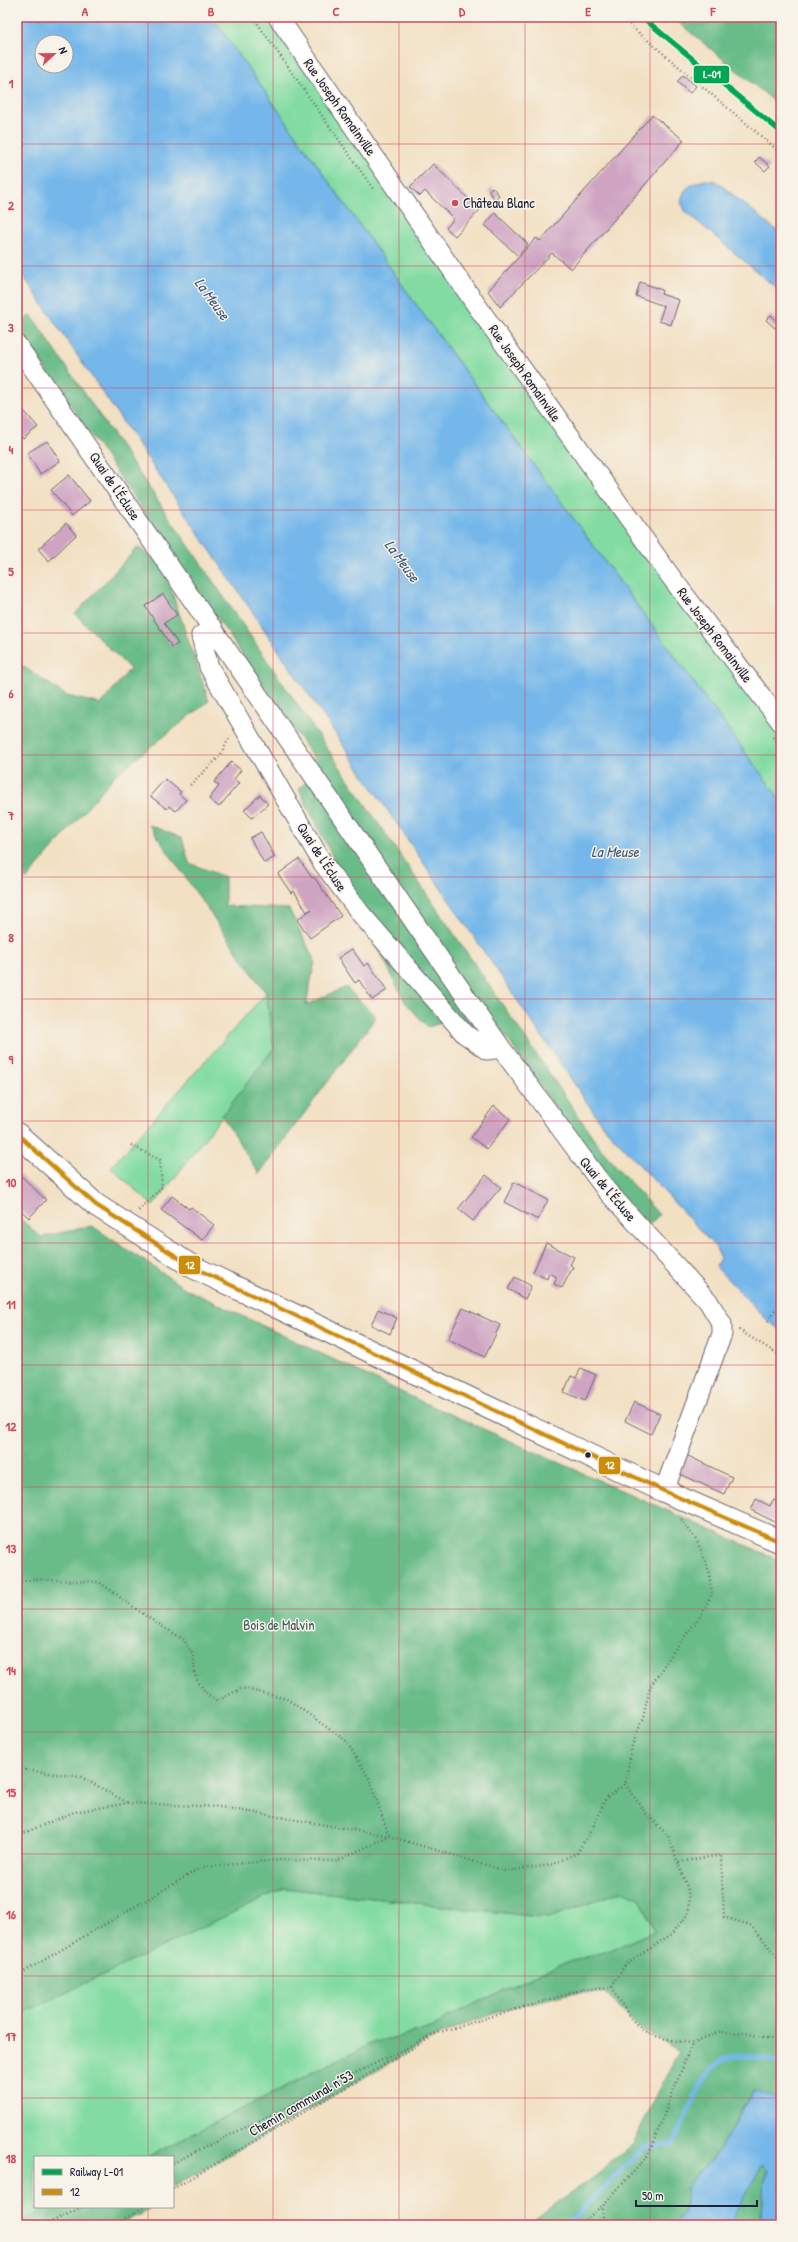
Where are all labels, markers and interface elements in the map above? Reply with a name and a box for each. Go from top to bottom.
text: A [82,2,89,20]
text: B [208,2,215,20]
text: C [332,2,340,20]
text: D [459,2,466,20]
text: E [585,2,591,20]
text: F [710,2,717,20]
north arrow [34,34,74,74]
text: N [56,45,71,56]
street label: Rue Joseph Romainville [299,54,381,160]
line badge: L-01 [693,65,730,84]
text: L-01 [703,67,721,81]
text: 1 [9,74,14,92]
place label: Château Blanc [463,193,535,212]
text: 2 [8,196,15,214]
marker: Château Blanc [450,198,460,208]
water label: La Meuse [190,273,235,325]
text: 3 [8,318,14,336]
street label: Rue Joseph Romainville [484,320,566,426]
text: 4 [9,440,14,458]
street label: Quai de l'Écluse [86,448,146,524]
water label: La Meuse [380,535,425,587]
text: 5 [8,562,14,580]
street label: Rue Joseph Romainville [673,583,758,687]
text: 6 [8,684,14,702]
text: 7 [7,806,15,824]
street label: Quai de l'Écluse [293,819,352,895]
water label: La Meuse [591,841,640,862]
text: 8 [8,928,14,946]
text: 9 [9,1050,14,1068]
street label: Quai de l'Écluse [576,1152,641,1225]
text: 10 [6,1173,16,1191]
line badge: 12 [178,1255,201,1275]
text: 12 [185,1258,195,1272]
text: 11 [6,1295,16,1313]
text: 12 [6,1417,17,1435]
unlabelled marker [583,1450,593,1460]
line badge: 12 [598,1456,621,1475]
text: 12 [605,1458,615,1472]
text: 13 [6,1539,16,1557]
park label: Bois de Malvin [243,1615,315,1634]
text: 14 [6,1661,16,1679]
text: 15 [6,1783,17,1801]
text: 16 [6,1905,17,1923]
text: 17 [5,2027,17,2045]
street label: Chemin communal n°53 [245,2065,356,2140]
text: 18 [6,2149,17,2167]
legend [34,2156,174,2208]
text: Railway L-01 [70,2163,123,2180]
scale bar [636,2182,757,2208]
text: 12 [70,2183,80,2200]
text: 50 m [642,2187,663,2204]

